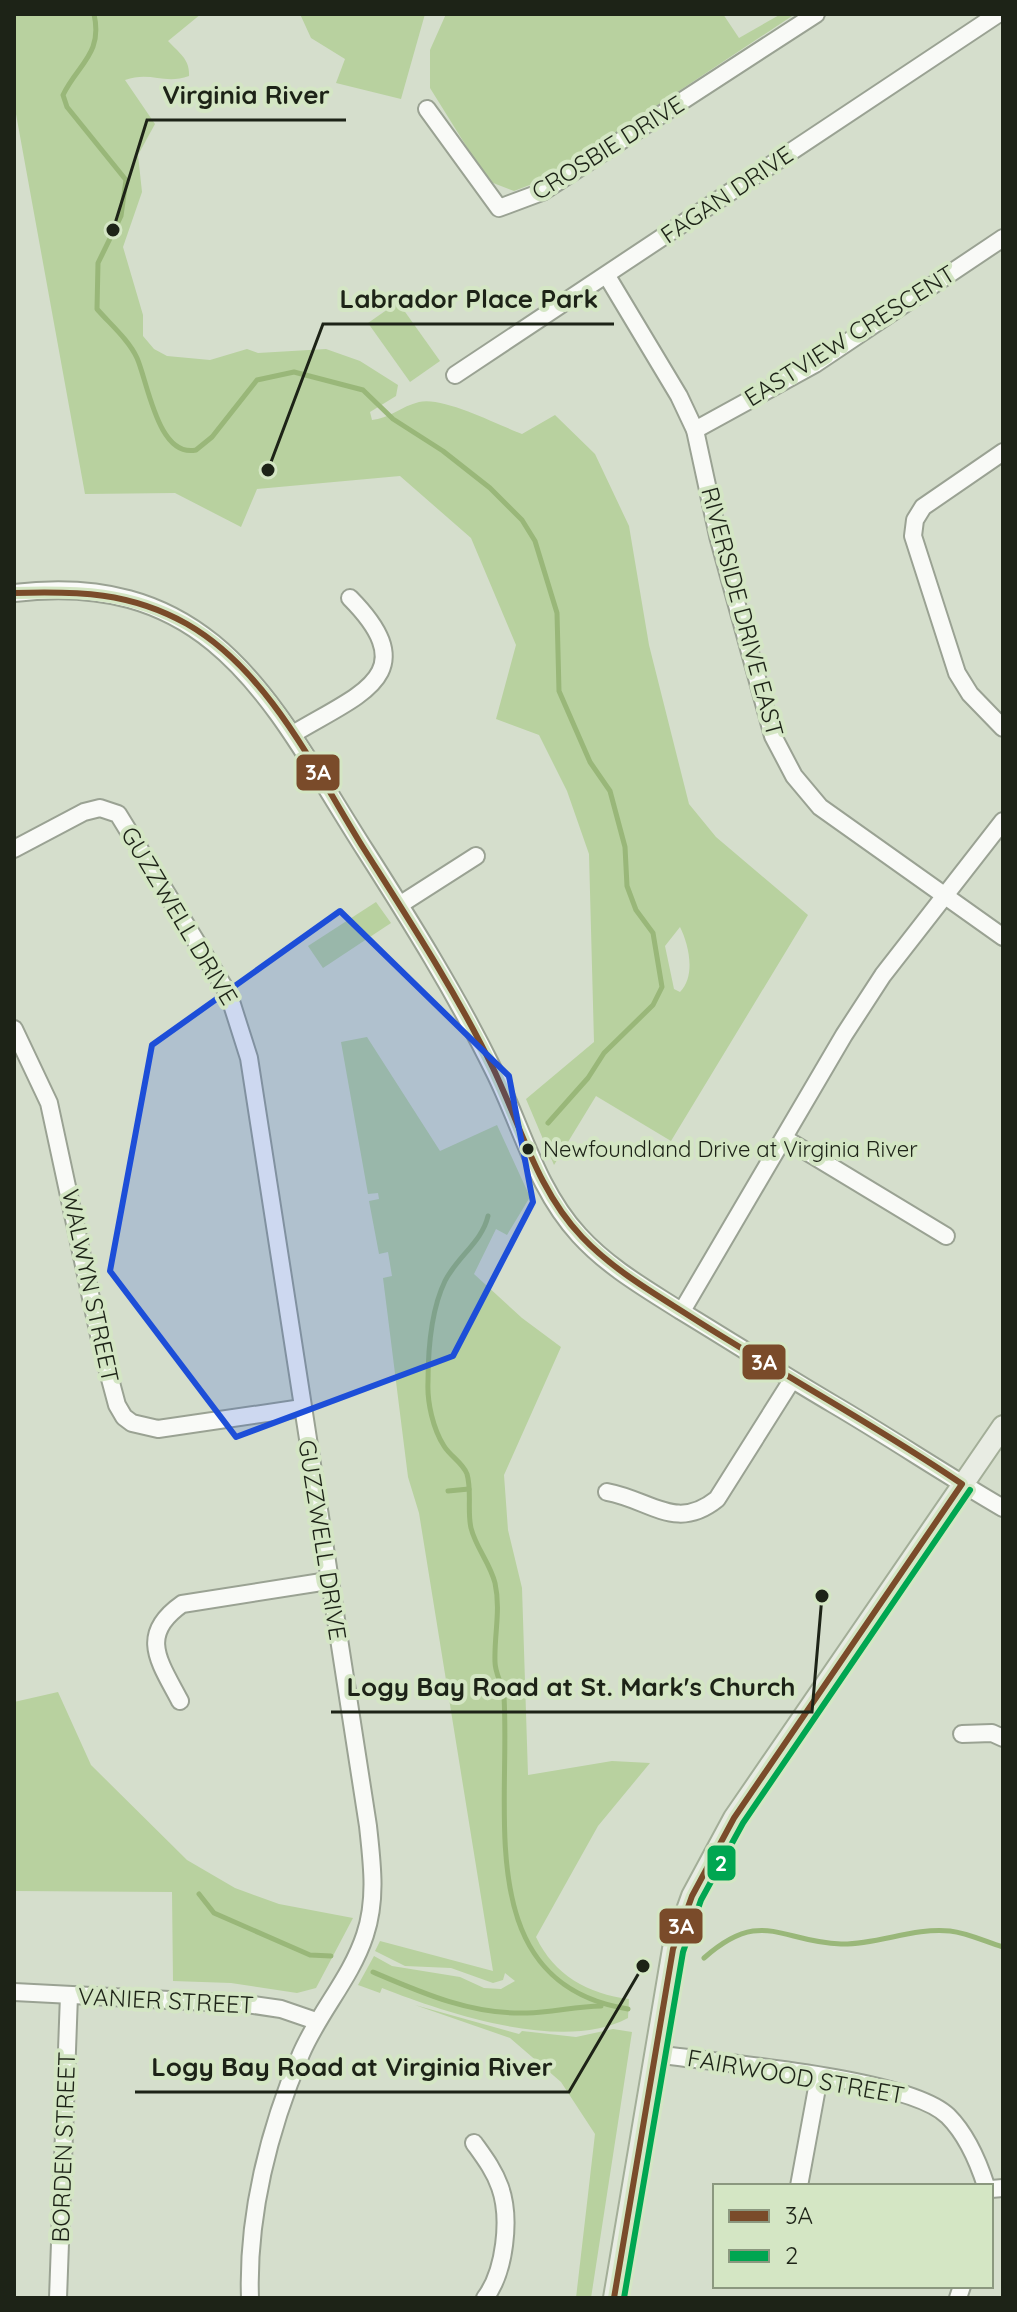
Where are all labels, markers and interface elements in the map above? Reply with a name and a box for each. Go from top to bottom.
callout: Virginia River [147,70,346,120]
text: Virginia River [162,78,330,111]
street label: CROSBIE DRIVE [526,88,689,206]
street label: FAGAN DRIVE [654,139,798,249]
street label: EASTVIEW CRESCENT [739,258,960,412]
callout: Labrador Place Park [323,274,614,324]
text: Labrador Place Park [340,282,598,315]
street label: RIVERSIDE DRIVE EAST [695,484,791,740]
line badge: 3A [295,753,341,792]
text: 3A [305,758,331,786]
street label: GUZZWELL DRIVE [115,821,245,1010]
place label: Newfoundland Drive at Virginia River [543,1135,918,1163]
marker: Newfoundland Drive at Virginia River [520,1141,536,1157]
street label: WALWYN STREET [56,1186,126,1385]
line badge: 3A [741,1343,787,1381]
text: 3A [751,1348,777,1376]
street label: GUZZWELL DRIVE [292,1437,354,1642]
callout: Logy Bay Road at St. Mark's Church [331,1662,812,1712]
text: Logy Bay Road at St. Mark's Church [346,1670,796,1703]
line badge: 2 [706,1844,737,1882]
text: 2 [715,1849,727,1877]
line badge: 3A [658,1907,704,1945]
text: 3A [668,1912,694,1940]
street label: VANIER STREET [77,1980,255,2020]
callout: Logy Bay Road at Virginia River [135,2042,569,2092]
street label: FAIRWOOD STREET [685,2042,907,2110]
text: Logy Bay Road at Virginia River [151,2050,553,2083]
street label: BORDEN STREET [45,2051,81,2243]
legend [713,2184,993,2288]
text: 3A [785,2200,813,2230]
text: 2 [785,2240,798,2270]

